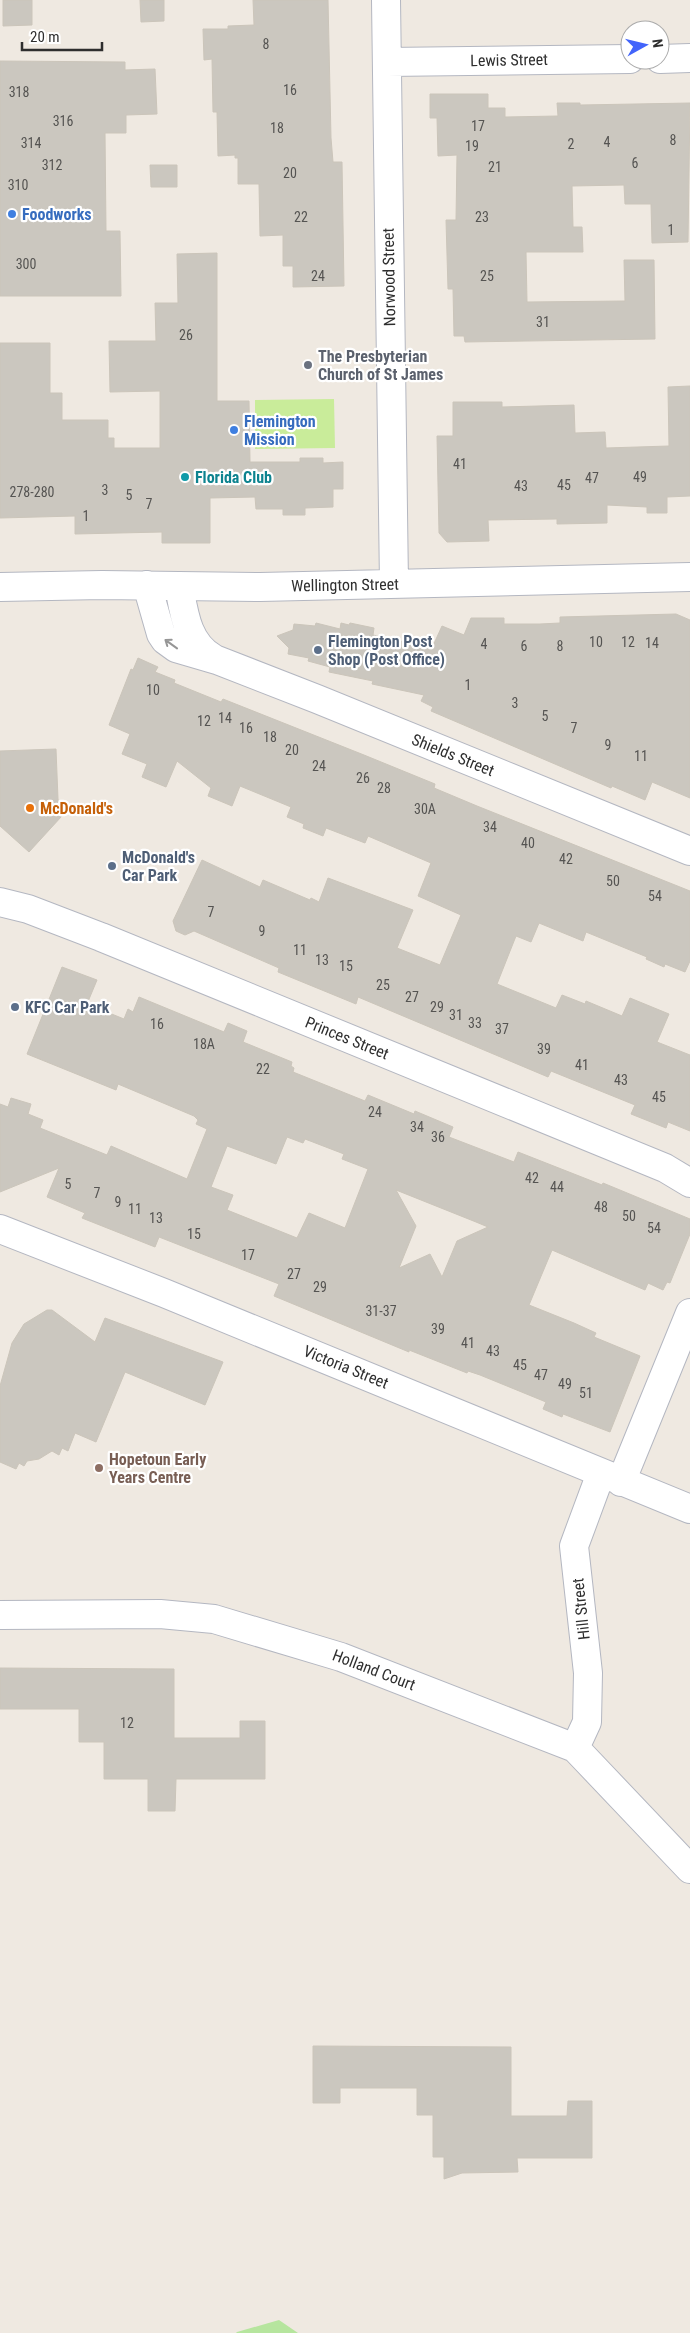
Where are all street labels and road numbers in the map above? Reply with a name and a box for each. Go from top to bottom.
street label: Lewis Street [470,50,548,70]
street label: Norwood Street [379,227,399,326]
street label: Wellington Street [291,575,399,595]
street label: Shields Street [409,730,497,780]
street label: Princes Street [302,1013,392,1063]
street label: Victoria Street [301,1341,392,1393]
street label: Hill Street [568,1577,594,1641]
street label: Holland Court [330,1646,418,1695]

